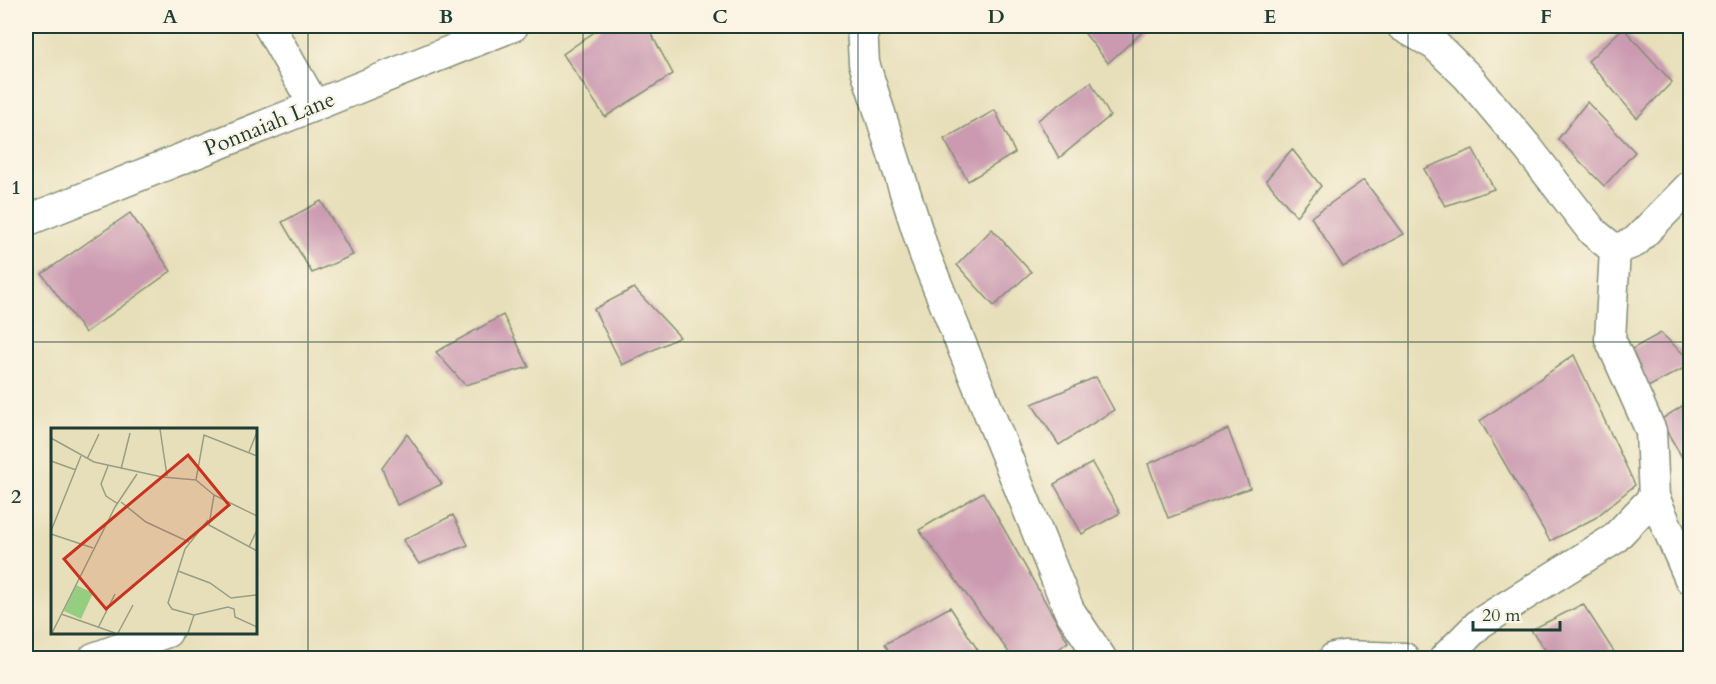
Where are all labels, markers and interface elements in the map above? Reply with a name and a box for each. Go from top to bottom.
text: A [162,3,178,30]
text: B [439,3,453,30]
text: C [712,3,728,30]
text: D [987,3,1005,30]
text: E [1264,3,1276,30]
text: F [1540,3,1552,30]
street label: Ponnaiah Lane [200,84,339,164]
text: 1 [11,174,21,201]
inset map [51,428,256,633]
text: 2 [11,483,21,510]
scale bar [1473,594,1560,632]
text: 20 m [1482,603,1521,628]

